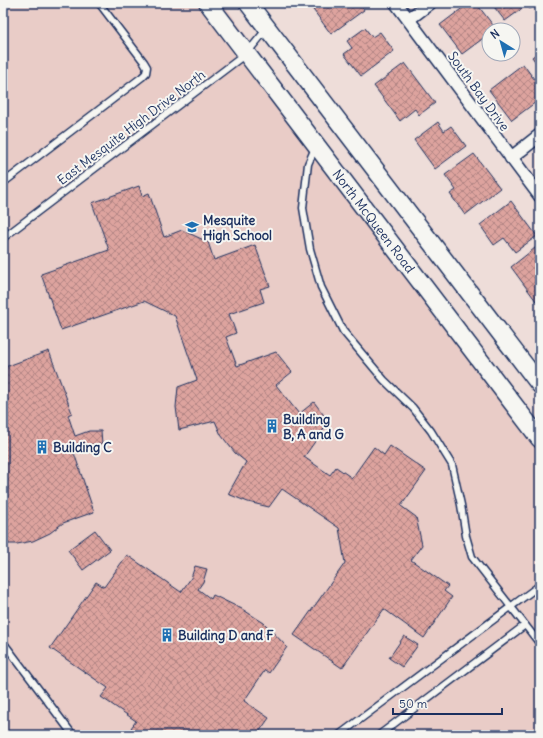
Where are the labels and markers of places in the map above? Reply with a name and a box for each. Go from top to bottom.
place label: Mesquite High School [203,212,272,244]
school or university icon: Mesquite High School [184,219,200,235]
place label: Building B, A and G [283,411,344,443]
building icon: Building B, A and G [264,418,280,434]
building icon: Building C [34,439,50,455]
place label: Building C [53,439,112,456]
building icon: Building D and F [159,627,175,643]
place label: Building D and F [178,627,274,644]

